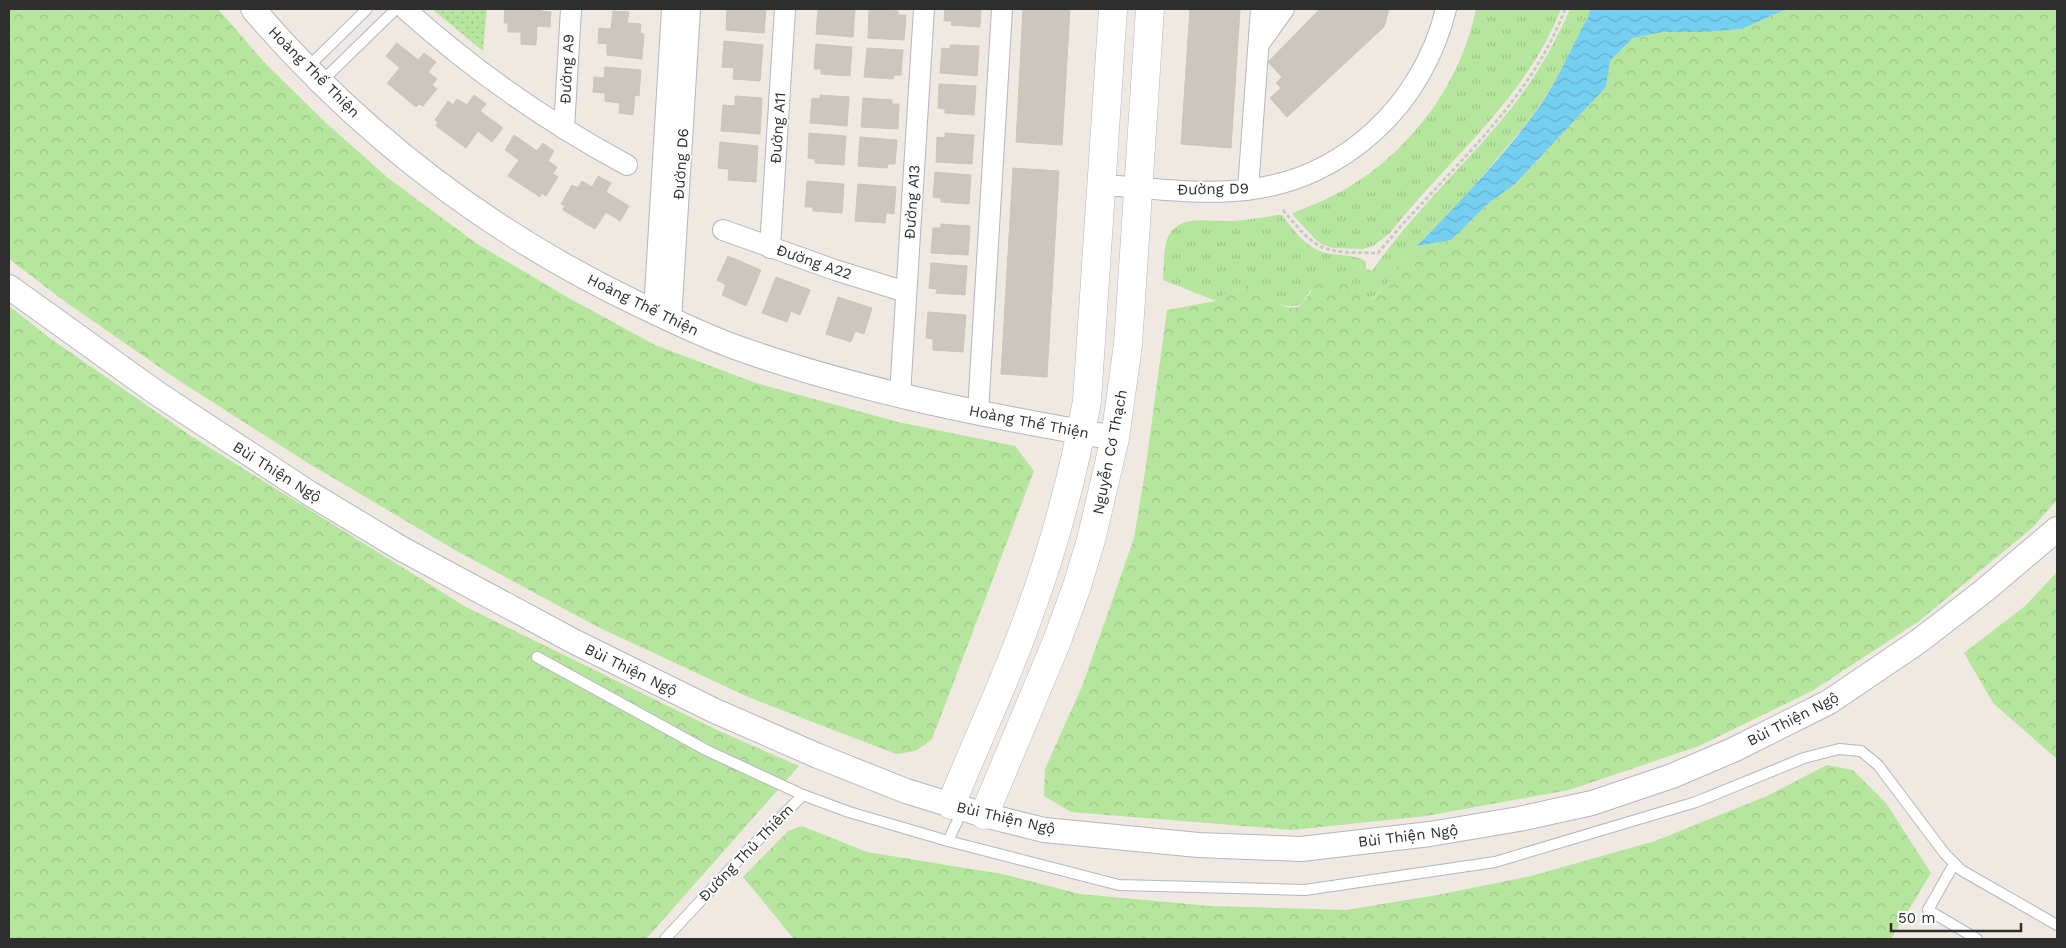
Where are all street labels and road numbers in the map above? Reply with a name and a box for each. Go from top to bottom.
street label: Hoàng Thế Thiện [265,23,363,121]
street label: Đường A9 [556,33,578,105]
street label: Đường A11 [767,92,789,164]
street label: Đường D6 [670,128,692,200]
street label: Đường A13 [900,164,924,240]
street label: Đường D9 [1177,179,1249,199]
street label: Đường A22 [774,241,854,283]
street label: Hoàng Thế Thiện [584,270,702,340]
street label: Nguyễn Cơ Thạch [1088,388,1131,516]
street label: Hoàng Thế Thiện [968,402,1090,442]
street label: Bùi Thiện Ngộ [230,438,324,506]
street label: Bùi Thiện Ngộ [582,640,680,700]
street label: Bùi Thiện Ngộ [1744,688,1842,750]
street label: Bùi Thiện Ngộ [955,798,1057,838]
street label: Đường Thủ Thiêm [695,801,797,905]
street label: Bùi Thiện Ngộ [1357,821,1459,851]

